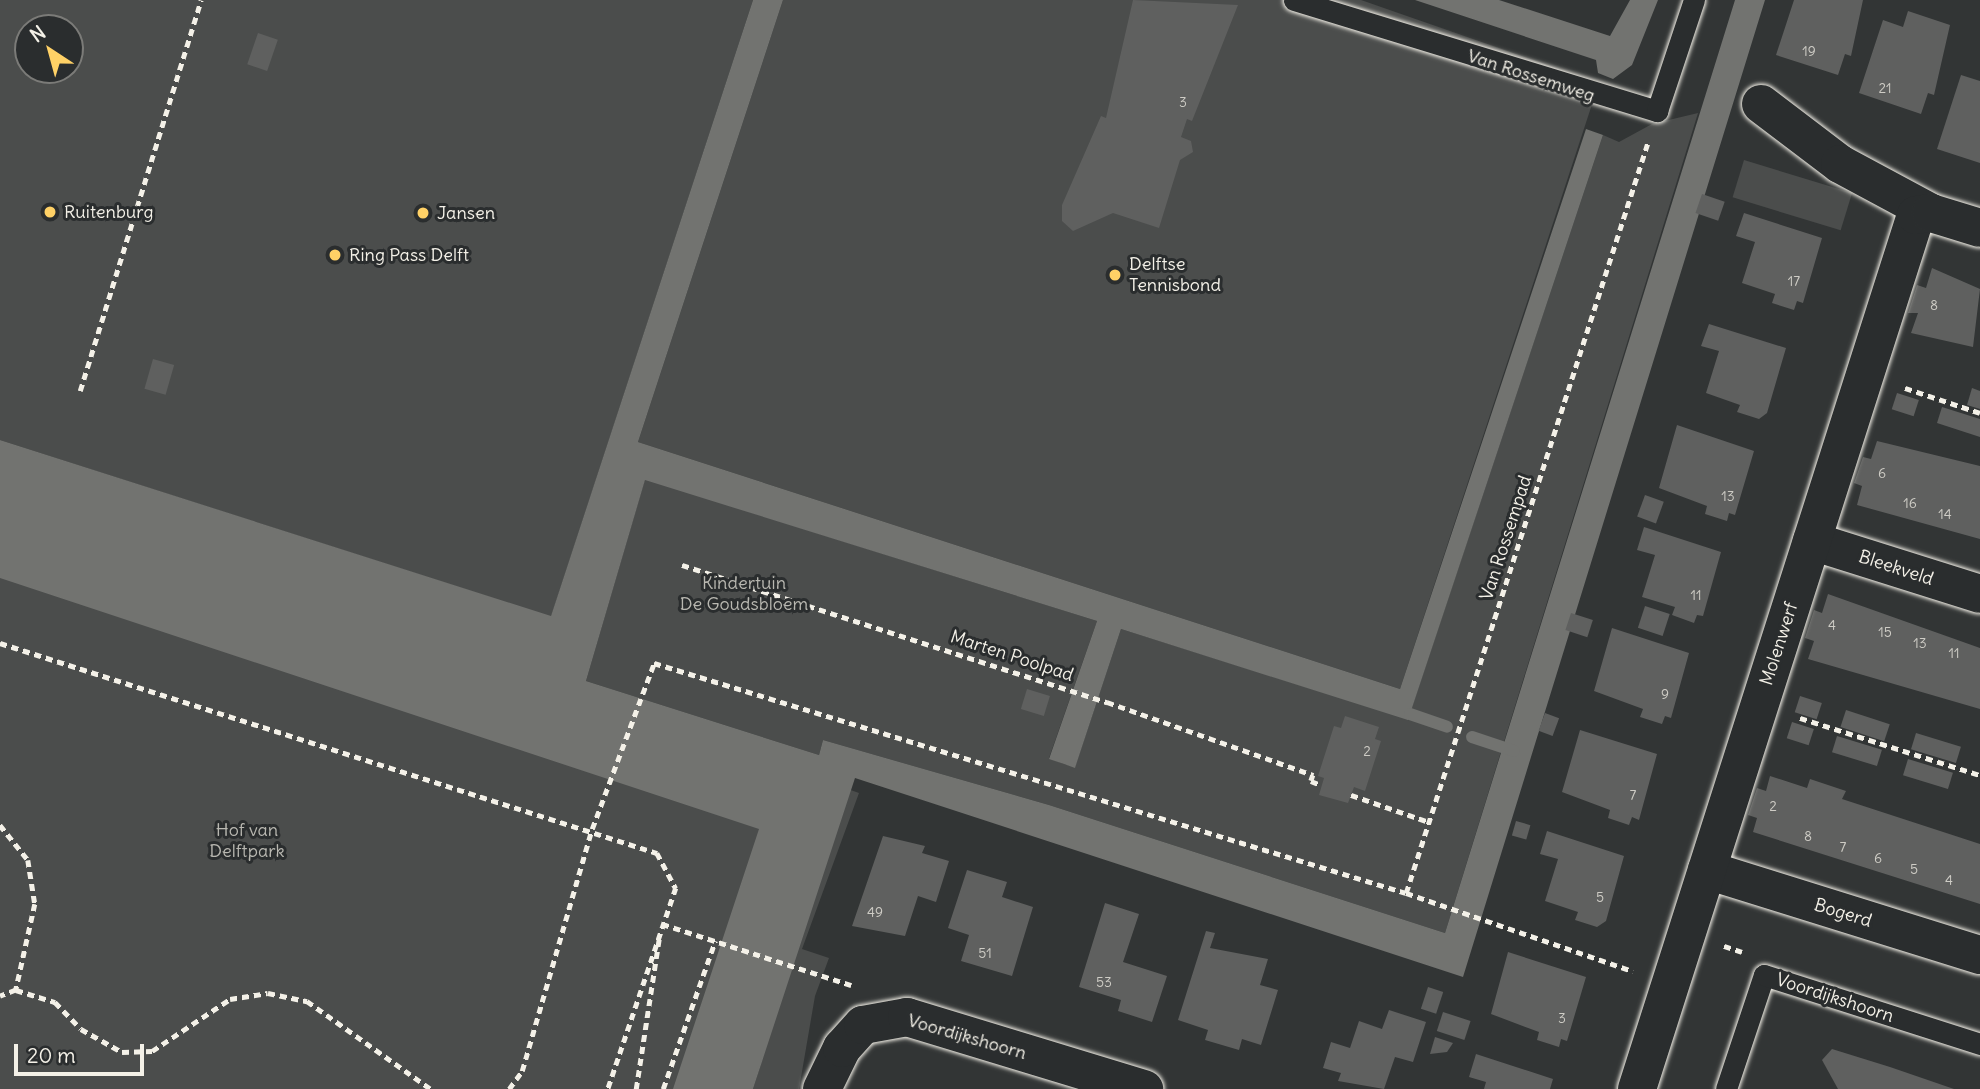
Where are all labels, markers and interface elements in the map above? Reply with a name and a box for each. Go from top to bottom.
north arrow [14,14,84,84]
text: N [25,20,50,47]
house number: 19 [1802,43,1816,59]
street label: Van Rossemweg [1465,45,1597,107]
house number: 21 [1878,80,1892,96]
house number: 3 [1179,94,1187,110]
place label: Ruitenburg [64,201,154,223]
place label: Jansen [437,202,495,224]
marker: Ruitenburg [42,204,58,220]
marker: Jansen [415,205,431,221]
place label: Ring Pass Delft [349,244,469,266]
marker: Ring Pass Delft [327,247,343,263]
place label: Delftse Tennisbond [1129,254,1221,296]
marker: Delftse Tennisbond [1107,267,1123,283]
house number: 17 [1788,273,1800,289]
house number: 8 [1930,297,1938,313]
house number: 6 [1878,465,1886,481]
street label: Van Rossempad [1476,473,1536,603]
house number: 13 [1721,488,1735,504]
house number: 16 [1903,495,1917,511]
house number: 14 [1938,506,1952,522]
street label: Bleekveld [1856,546,1936,590]
park label: Kindertuin De Goudsbloem [680,573,808,616]
house number: 11 [1690,587,1702,603]
street label: Molenwerf [1755,600,1803,688]
house number: 4 [1828,617,1836,633]
house number: 15 [1878,624,1892,640]
street label: Marten Poolpad [948,626,1076,686]
house number: 13 [1913,635,1927,651]
house number: 11 [1948,645,1960,661]
house number: 9 [1661,686,1669,702]
house number: 2 [1363,743,1371,759]
house number: 7 [1630,787,1636,803]
house number: 2 [1769,798,1777,814]
park label: Hof van Delftpark [209,820,285,862]
house number: 8 [1804,828,1812,844]
house number: 7 [1840,839,1846,855]
house number: 6 [1874,850,1882,866]
house number: 5 [1910,861,1918,877]
house number: 4 [1945,872,1953,888]
house number: 5 [1596,889,1604,905]
street label: Bogerd [1811,894,1875,932]
house number: 49 [867,904,883,920]
house number: 51 [978,945,992,961]
street label: Voordijkshoorn [1774,969,1896,1027]
house number: 53 [1096,974,1112,990]
street label: Voordijkshoorn [905,1010,1029,1064]
house number: 3 [1558,1010,1566,1026]
scale bar [18,1030,147,1074]
text: 20 m [27,1042,76,1069]

